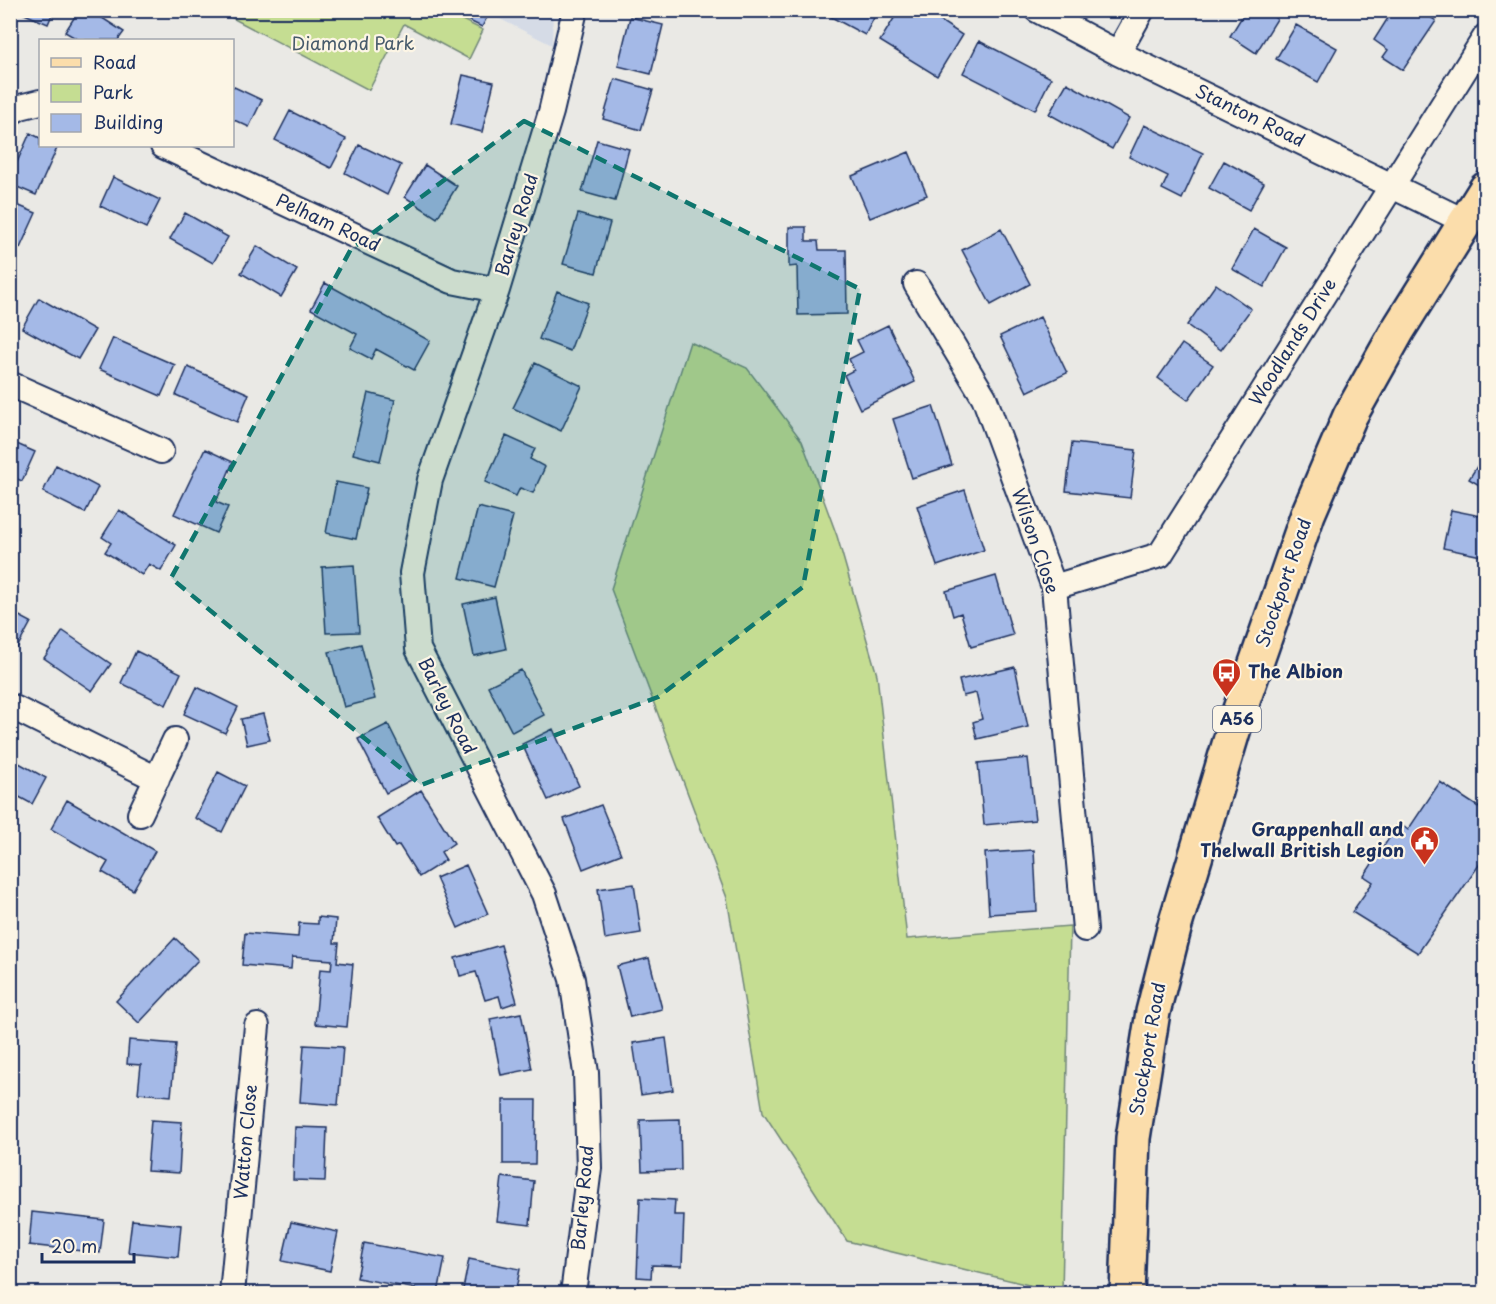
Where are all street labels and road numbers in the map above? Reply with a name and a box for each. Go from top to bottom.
street label: Stanton Road [1191,76,1310,153]
street label: Barley Road [487,170,544,279]
street label: Pelham Road [272,186,385,258]
street label: Woodlands Drive [1242,272,1342,410]
street label: Wilson Close [1006,484,1067,597]
street label: Stockport Road [1248,514,1317,651]
street label: Barley Road [412,652,484,759]
road number: A56 [1213,706,1261,732]
street label: Stockport Road [1122,980,1172,1118]
street label: Watton Close [226,1083,263,1201]
street label: Barley Road [563,1144,600,1252]

